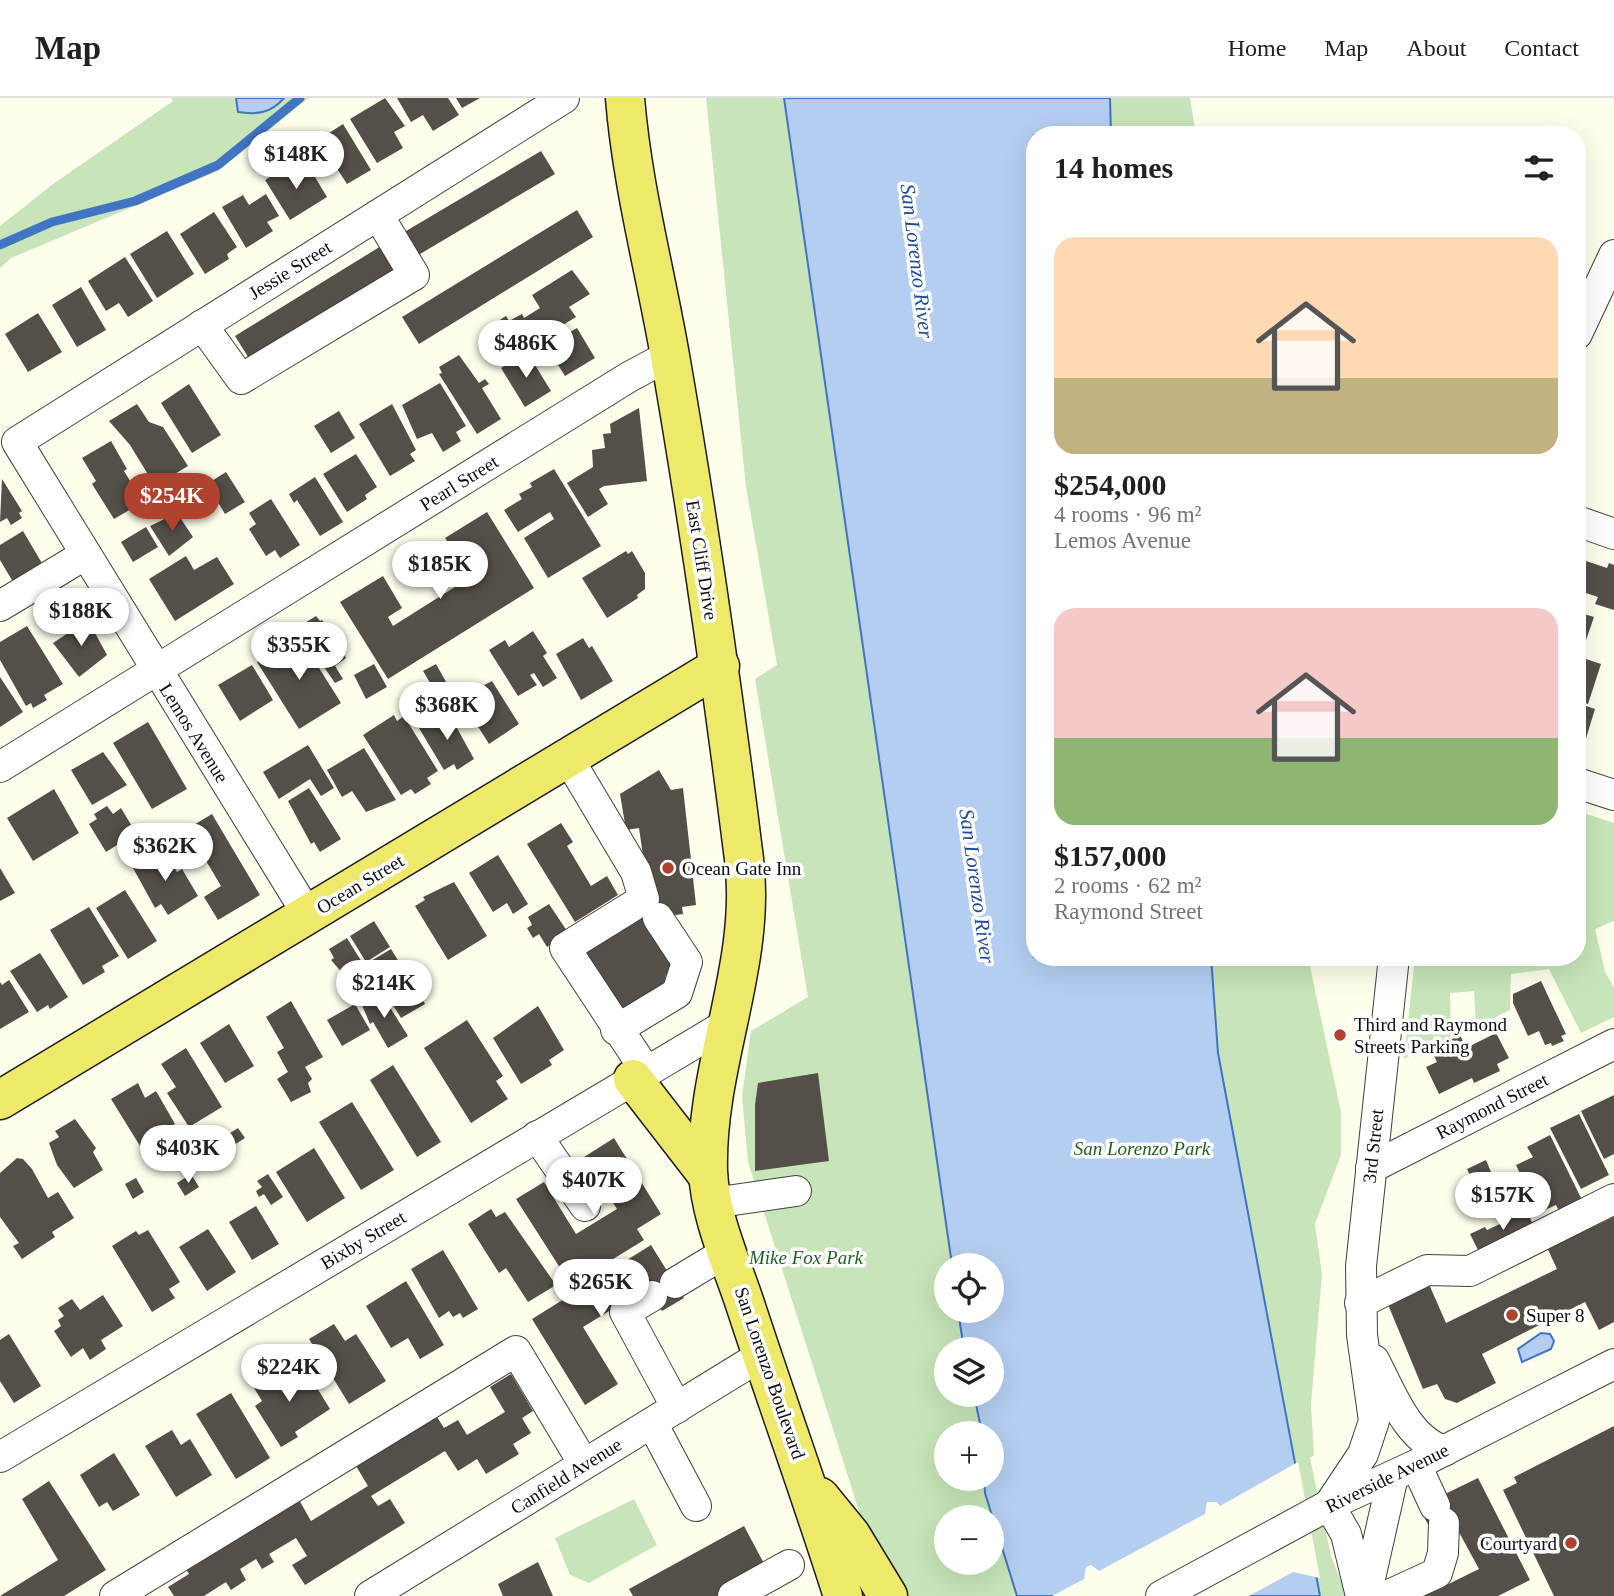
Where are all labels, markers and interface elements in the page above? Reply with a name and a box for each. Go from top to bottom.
text: Map [35,30,101,66]
text: Home [1228,35,1286,61]
text: Map [1324,35,1368,61]
text: About [1406,35,1466,61]
text: Contact [1504,35,1579,61]
pin: $148K [247,132,345,191]
text: $148K [264,141,328,166]
icon: filters [1520,149,1558,187]
text: 14 homes [1054,151,1173,184]
water label: San Lorenzo River [896,182,938,340]
street label: Jessie Street [245,236,336,304]
icon: home [1243,283,1369,409]
pin: $486K [477,320,575,380]
text: $486K [494,330,558,355]
street label: Pearl Street [416,450,503,515]
text: $254,000 [1054,468,1167,501]
pin: $254K [123,474,221,533]
text: $254K [140,483,204,508]
street label: East Cliff Drive [682,499,722,621]
text: 4 rooms · 96 m² [1054,502,1201,527]
text: Lemos Avenue [1054,528,1191,553]
pin: $185K [391,542,489,601]
text: $185K [408,551,472,576]
pin: $188K [32,588,130,648]
text: $188K [49,598,113,623]
pin: $355K [250,622,348,682]
text: $355K [267,632,331,657]
icon: home [1243,654,1369,780]
street label: Lemos Avenue [155,679,233,787]
pin: $368K [398,682,496,742]
text: $368K [415,692,479,717]
water label: San Lorenzo River [954,807,1000,966]
pin: $362K [116,824,214,883]
text: $362K [133,833,197,858]
text: $157,000 [1054,839,1167,872]
street label: Ocean Street [313,849,408,918]
place label: Ocean Gate Inn [682,858,802,879]
marker: Ocean Gate Inn [660,860,676,876]
text: 2 rooms · 62 m² [1054,873,1201,898]
text: Raymond Street [1054,899,1203,924]
pin: $214K [335,960,433,1020]
text: $214K [352,970,416,995]
place label: Third and Raymond Streets Parking [1354,1014,1508,1057]
marker: Third and Raymond Streets Parking [1332,1027,1348,1043]
street label: Raymond Street [1432,1068,1552,1143]
street label: 3rd Street [1359,1107,1387,1184]
pin: $403K [139,1126,237,1185]
text: $403K [156,1135,220,1160]
park label: San Lorenzo Park [1074,1138,1211,1159]
pin: $407K [545,1158,643,1217]
text: $407K [562,1167,626,1192]
pin: $157K [1454,1172,1552,1232]
text: $157K [1471,1182,1535,1207]
street label: Bixby Street [317,1206,410,1274]
park label: Mike Fox Park [748,1247,864,1268]
map controls [934,1253,1004,1575]
button: locate [934,1253,1004,1323]
pin: $265K [552,1260,650,1319]
text: $265K [569,1269,633,1294]
street label: San Lorenzo Boulevard [731,1284,809,1462]
place label: Super 8 [1526,1305,1585,1326]
marker: Super 8 [1504,1307,1520,1323]
button: layers [934,1337,1004,1407]
pin: $224K [240,1344,338,1404]
text: $224K [257,1354,321,1379]
button: + [934,1421,1004,1491]
street label: Canfield Avenue [507,1433,625,1519]
street label: Riverside Avenue [1322,1439,1452,1517]
button: − [934,1505,1004,1575]
place label: Courtyard [1480,1533,1557,1554]
marker: Courtyard [1563,1535,1579,1551]

